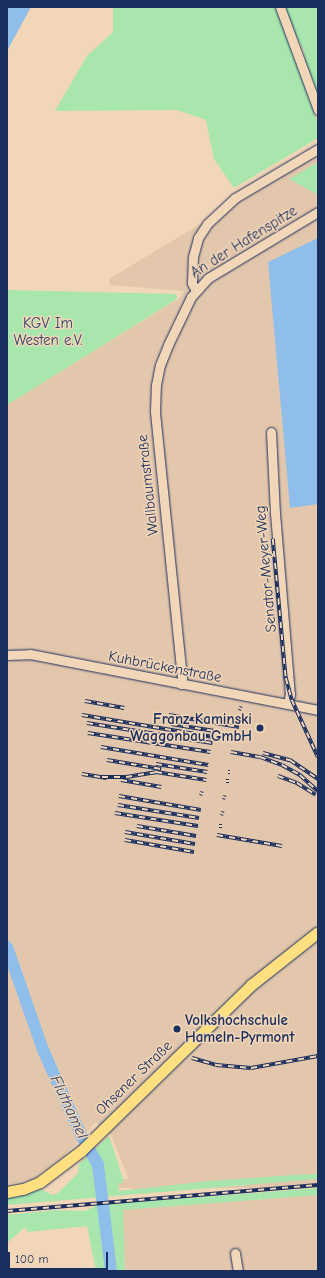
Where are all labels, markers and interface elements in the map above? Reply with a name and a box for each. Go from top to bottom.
street label: An der Hafenspitze [187,202,301,282]
park label: KGV Im Westen e.V. [13,314,83,349]
street label: Wallbaumstraße [134,434,162,536]
street label: Senator-Meyer-Weg [251,505,281,633]
street label: Kuhbrückenstraße [107,647,223,687]
place label: Franz Kaminski Waggonbau GmbH [130,710,252,745]
marker: Franz Kaminski Waggonbau GmbH [255,723,265,733]
place label: Volkshochschule Hameln-Pyrmont [185,1011,294,1046]
marker: Volkshochschule Hameln-Pyrmont [172,1024,182,1034]
street label: Ohsener Straße [92,1037,176,1119]
water label: Fluthamel [46,1072,92,1142]
scale bar [10,1244,110,1270]
text: 100 m [15,1252,48,1266]

